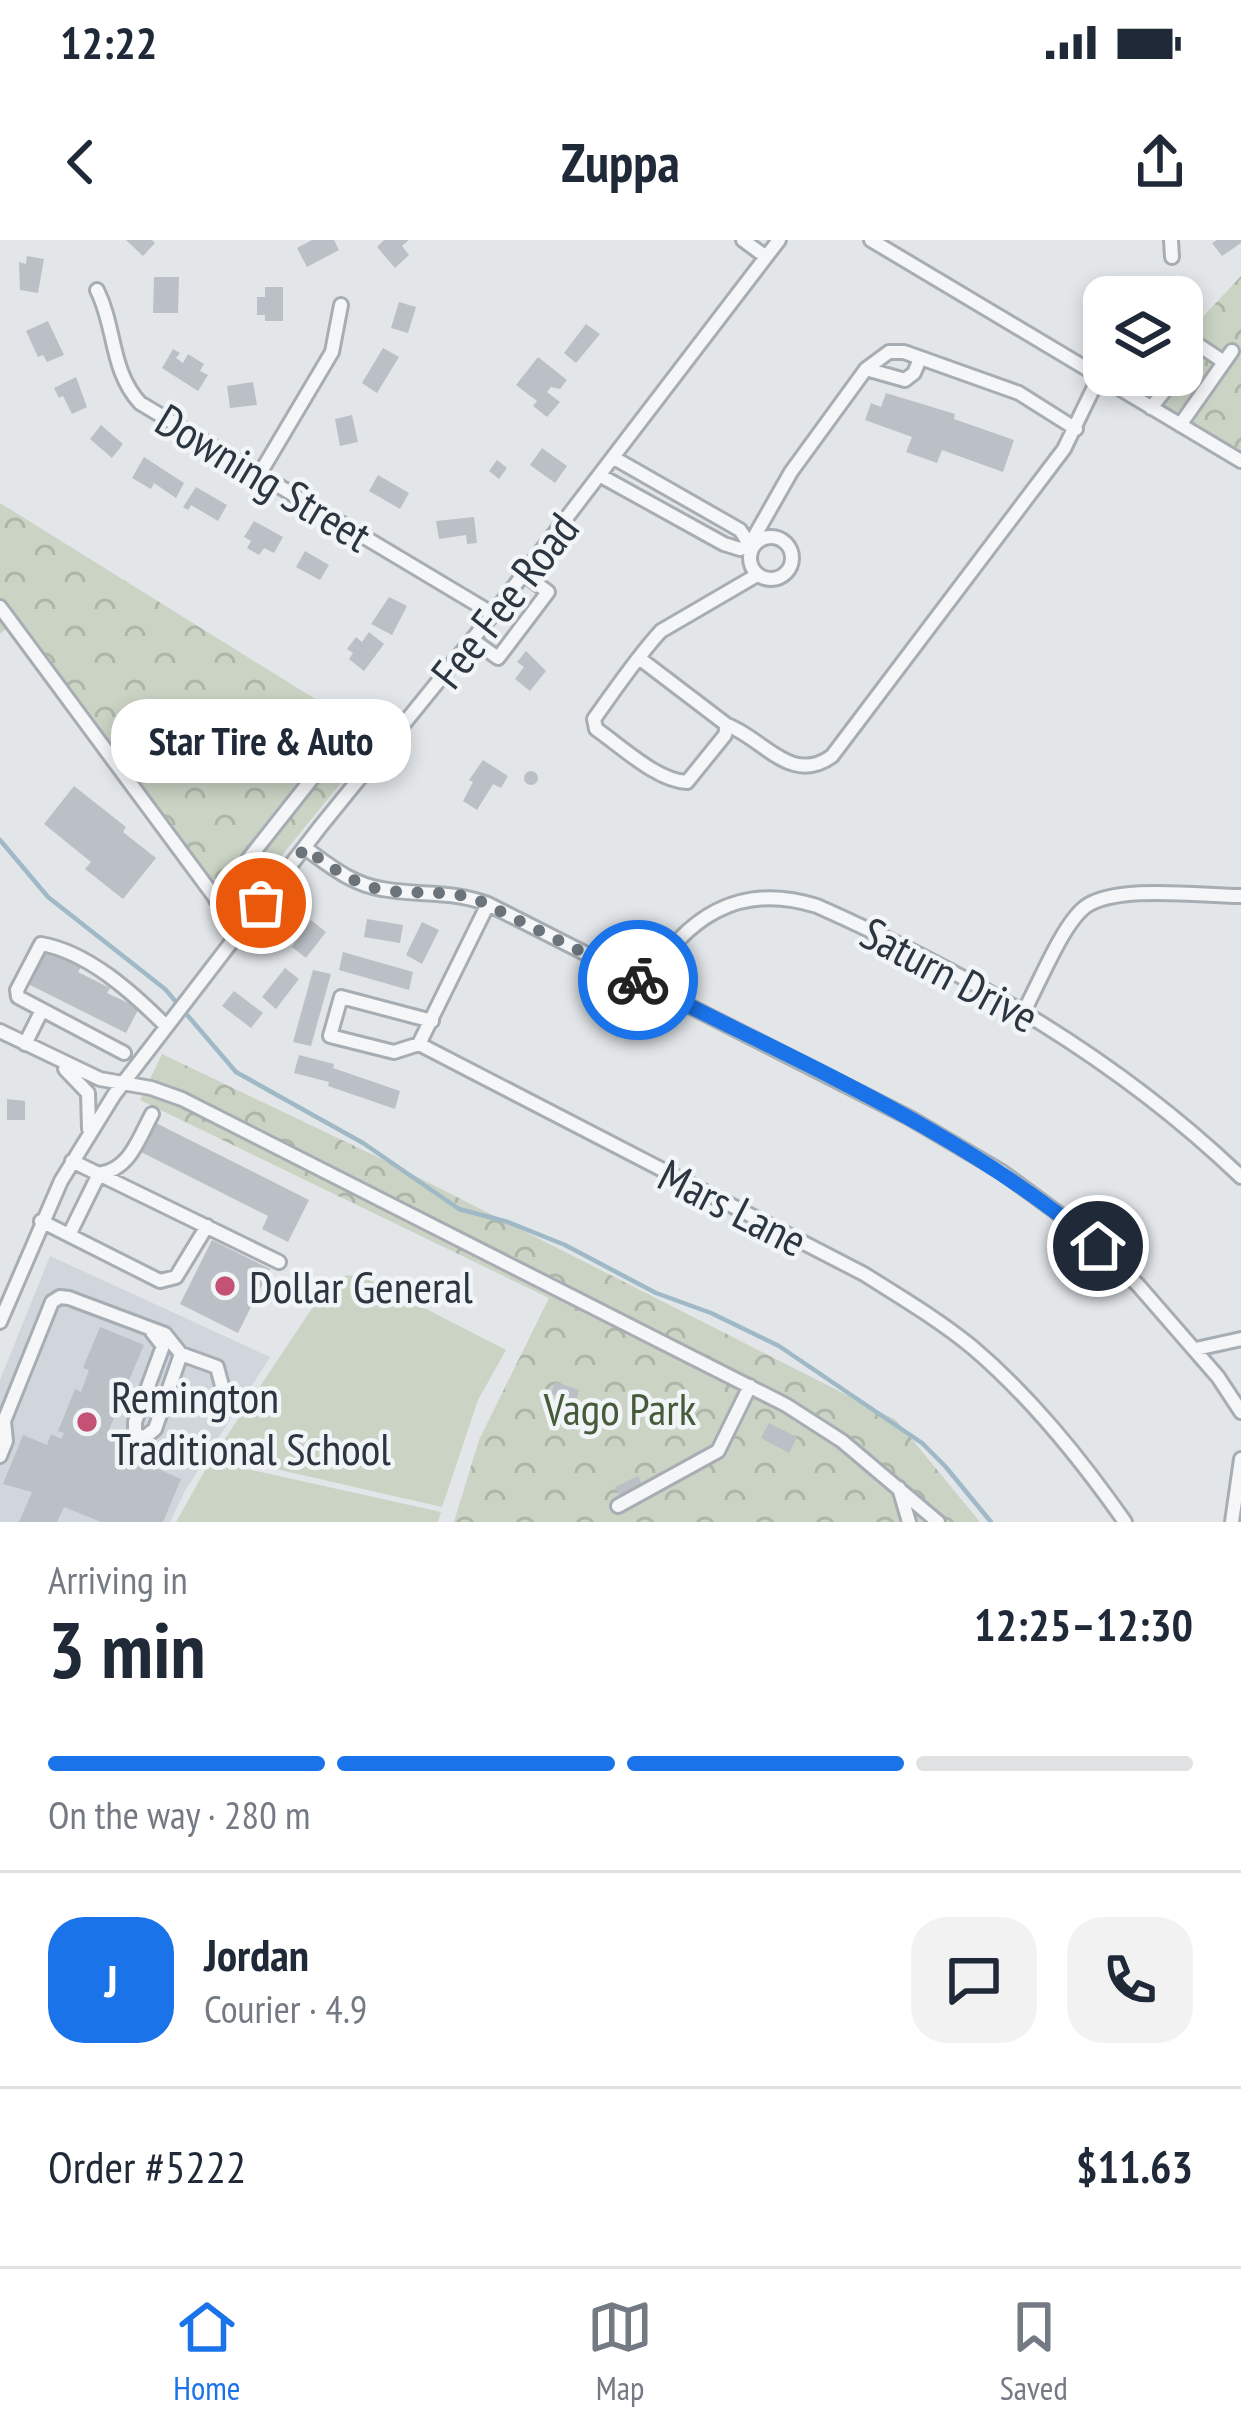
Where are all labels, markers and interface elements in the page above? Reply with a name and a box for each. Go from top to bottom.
text: 12:22 [60,13,157,71]
text: Zuppa [561,127,680,197]
icon: back [48,129,114,195]
icon: share [1127,129,1193,195]
map controls [1083,276,1203,396]
button: layers [1083,276,1203,396]
street label: Downing Street [146,390,383,564]
street label: Fee Fee Road [418,501,590,699]
callout: Star Tire & Auto [111,699,411,783]
text: Star Tire & Auto [149,715,373,766]
pin [210,852,312,954]
icon: bag [228,870,294,936]
street label: Saturn Drive [851,903,1049,1045]
courier [578,920,698,1040]
icon: bike [605,947,671,1013]
street label: Mars Lane [649,1145,817,1269]
pin [1047,1195,1149,1297]
icon: home [1065,1213,1131,1279]
place label: Dollar General [249,1257,473,1315]
marker: Dollar General [212,1273,238,1299]
place label: Remington Traditional School [111,1367,391,1477]
park label: Vago Park [543,1379,697,1437]
marker: Remington Traditional School [74,1409,100,1435]
text: Arriving in [48,1554,188,1605]
text: 12:25–12:30 [974,1595,1193,1653]
text: 3 min [48,1599,206,1700]
text: On the way · 280 m [48,1789,310,1840]
button: chat [911,1917,1037,2043]
button: phone [1067,1917,1193,2043]
text: Jordan [204,1925,309,1983]
text: J [104,1951,118,2009]
text: Courier · 4.9 [204,1983,367,2034]
text: Order #5222 [48,2137,246,2195]
text: $11.63 [1076,2137,1193,2195]
tab: Home [173,2294,240,2409]
tab: Map [587,2294,653,2409]
tab: Saved [1000,2294,1068,2409]

